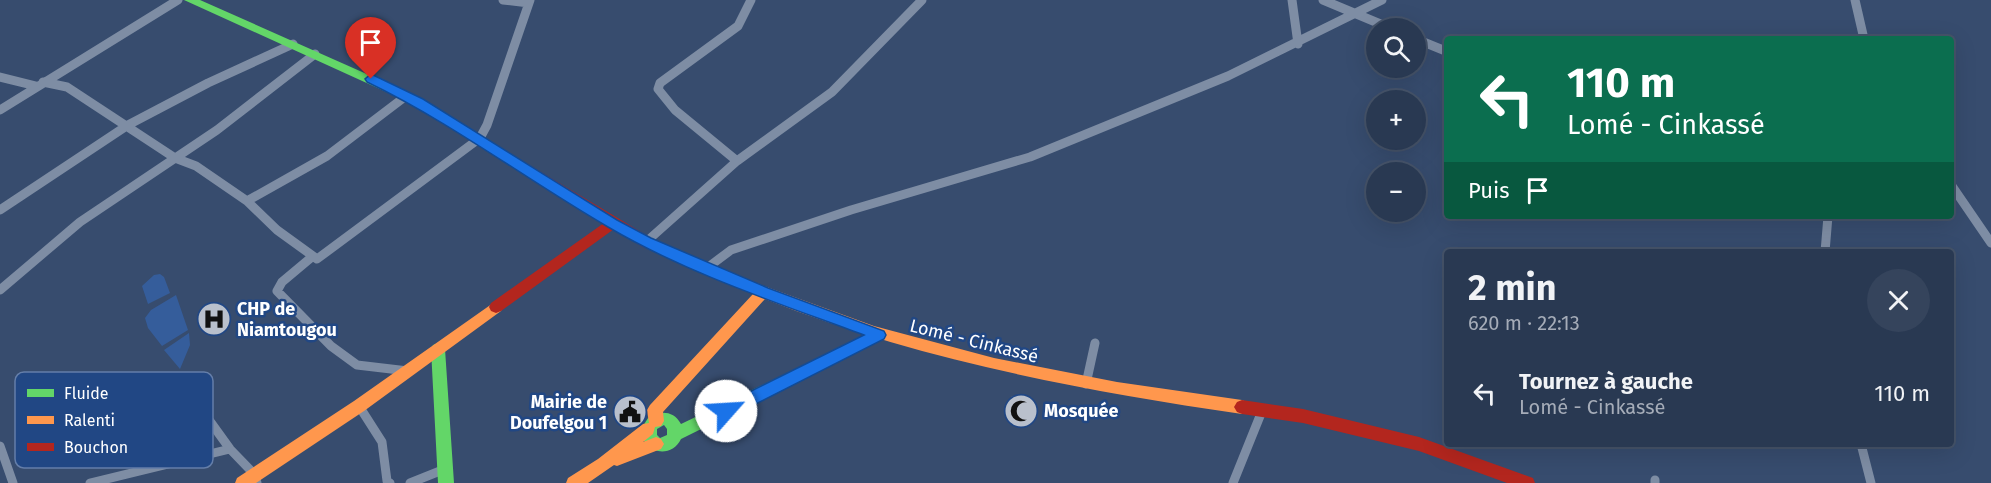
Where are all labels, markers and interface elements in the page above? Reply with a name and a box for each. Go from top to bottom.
pin [345,17,396,79]
map controls [1366,18,1426,222]
button: search [1366,18,1426,78]
icon: arrive [354,26,387,59]
text: 110 m [1567,58,1675,108]
icon: left [1468,60,1546,138]
button: + [1366,90,1426,150]
text: Lomé - Cinkassé [1567,109,1765,141]
button: − [1366,162,1426,222]
icon: arrive [1521,174,1554,207]
text: Puis [1468,177,1509,204]
text: 2 min [1468,266,1557,310]
button: close [1867,269,1930,332]
place label: CHP de Niamtougou [237,298,337,341]
hospital icon: CHP de Niamtougou [196,301,232,337]
text: 620 m · 22:13 [1468,311,1580,335]
street label: Lomé - Cinkassé [907,314,1041,368]
text: Tournez à gauche [1519,368,1693,395]
legend [15,372,213,468]
icon: left [1468,377,1501,410]
position arrow [694,379,758,443]
text: 110 m [1874,380,1930,407]
text: Fluide [64,384,109,403]
place label: Mairie de Doufelgou 1 [510,391,607,434]
mosque icon: Mosquée [1003,393,1039,429]
public building icon: Mairie de Doufelgou 1 [612,394,648,430]
text: Lomé - Cinkassé [1519,395,1665,419]
place label: Mosquée [1044,400,1118,422]
text: Ralenti [64,411,115,430]
text: Bouchon [64,438,128,457]

